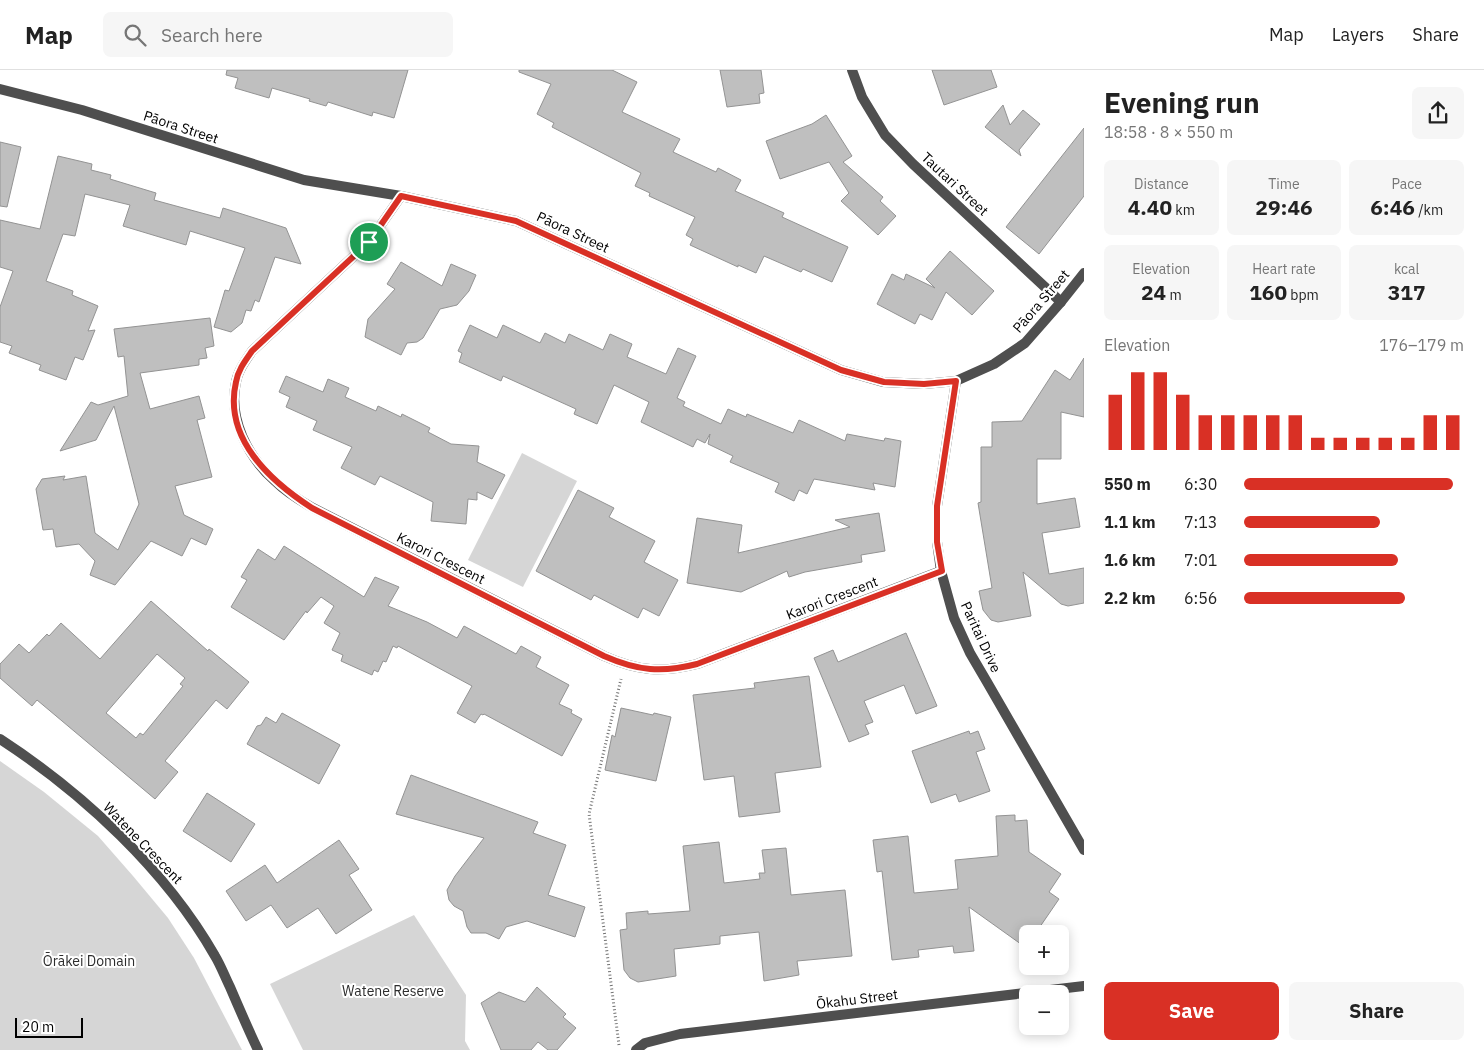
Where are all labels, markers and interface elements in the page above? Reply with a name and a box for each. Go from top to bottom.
search box [103,12,453,57]
text: Map [25,19,73,51]
icon: search [121,21,149,49]
text: Search here [161,23,263,47]
text: Map [1269,23,1304,46]
text: Layers [1332,23,1384,46]
text: Share [1412,23,1459,46]
text: Evening run [1104,84,1260,121]
button: share [1412,87,1464,139]
street label: Pāora Street [141,106,221,148]
text: 18:58 · 8 × 550 m [1104,122,1233,142]
street label: Tautari Street [918,148,992,220]
text: Distance [1134,175,1189,193]
text: Time [1268,175,1300,193]
text: Pace [1391,175,1422,193]
text: 4.40 [1128,193,1172,221]
text: 29:46 [1255,193,1313,221]
text: 6:46 [1370,193,1415,221]
text: km [1172,201,1195,219]
text: /km [1415,201,1443,219]
street label: Pāora Street [534,207,612,257]
pin [348,221,390,263]
icon: arrive [355,228,383,256]
text: Elevation [1132,260,1190,278]
text: Heart rate [1252,260,1316,278]
text: kcal [1394,260,1419,278]
street label: Pāora Street [1009,266,1073,336]
text: 24 [1141,278,1166,306]
text: 160 [1249,278,1287,306]
text: 317 [1388,278,1426,306]
text: m [1166,286,1182,304]
text: bpm [1287,286,1319,304]
text: Elevation [1104,335,1170,355]
text: 176–179 m [1379,335,1464,355]
text: 550 m [1104,474,1151,494]
text: 6:30 [1184,474,1217,494]
text: 1.1 km [1104,512,1155,532]
text: 7:13 [1184,512,1217,532]
street label: Karori Crescent [394,528,488,588]
text: 1.6 km [1104,550,1155,570]
text: 7:01 [1184,550,1217,570]
street label: Karori Crescent [784,572,880,624]
text: 2.2 km [1104,588,1155,608]
text: 6:56 [1184,588,1217,608]
street label: Paritai Drive [957,599,1005,676]
street label: Watene Crescent [99,798,187,888]
map controls [1019,925,1069,1035]
button: + [1019,925,1069,975]
park label: Ōrākei Domain [43,952,135,970]
park label: Watene Reserve [342,982,444,1000]
button: Save [1104,982,1279,1040]
button: Share [1289,982,1464,1040]
street label: Ōkahu Street [815,985,899,1013]
button: − [1019,985,1069,1035]
scale bar [15,1015,82,1038]
text: 20 m [22,1018,54,1036]

